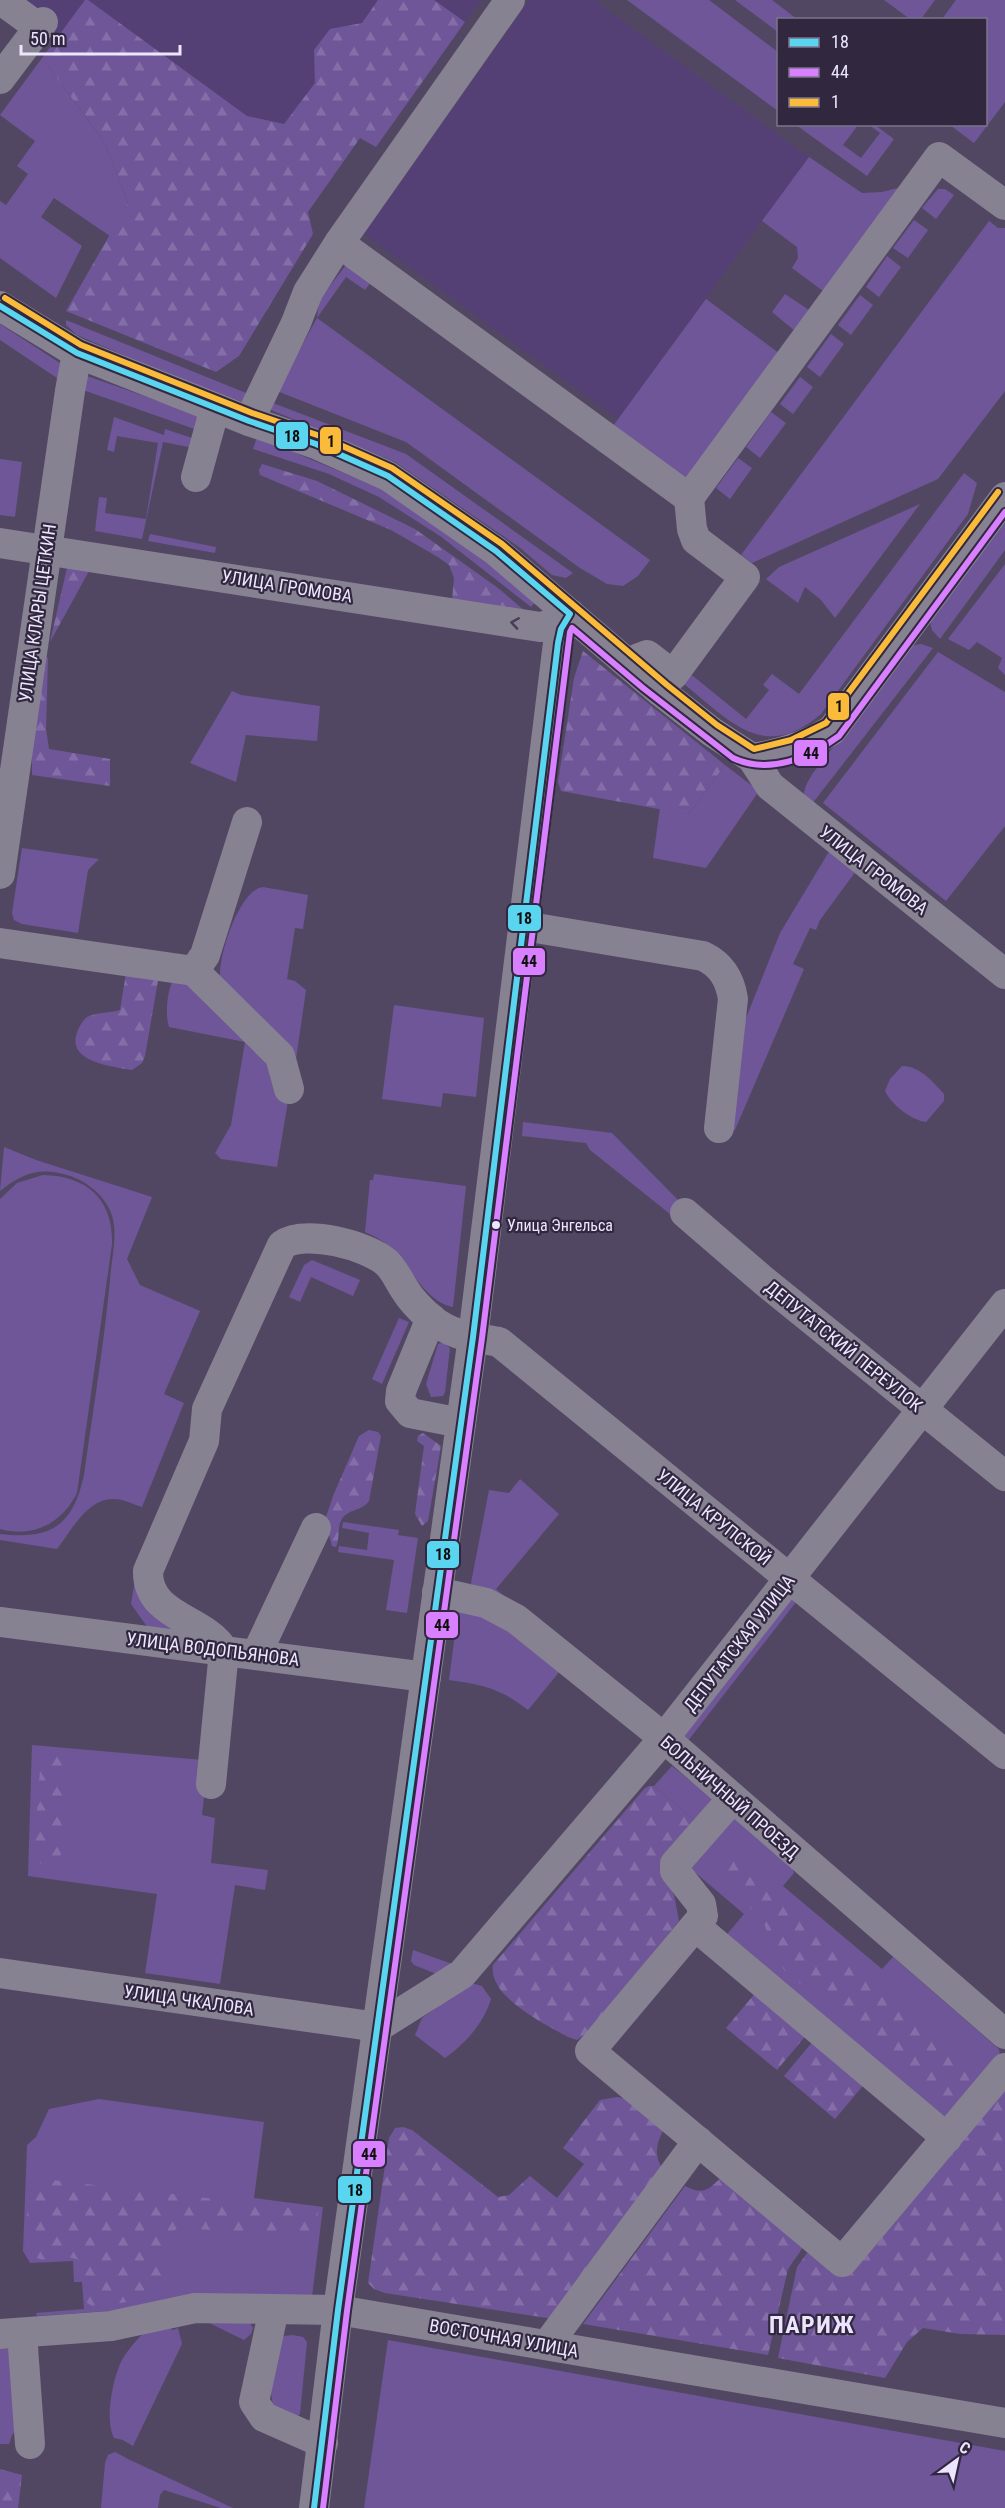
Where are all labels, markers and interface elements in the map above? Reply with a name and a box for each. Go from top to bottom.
scale bar [21,18,180,56]
legend [777,18,987,126]
text: 50 m [30,28,65,49]
text: 18 [831,31,849,52]
text: 44 [831,61,849,82]
text: 1 [831,91,840,112]
line badge: 18 [275,421,309,450]
line badge: 1 [319,426,342,455]
text: 18 [284,427,300,446]
text: 1 [327,432,335,451]
street label: УЛИЦА КЛАРЫ ЦЕТКИН [14,523,60,703]
street label: УЛИЦА ГРОМОВА [220,565,354,607]
one-way arrow [510,617,520,630]
line badge: 1 [827,692,850,721]
text: 1 [835,697,843,716]
line badge: 44 [793,739,828,767]
text: 44 [803,744,819,763]
street label: УЛИЦА ГРОМОВА [816,821,933,919]
line badge: 18 [507,904,542,932]
text: 18 [516,909,532,928]
line badge: 44 [512,947,546,976]
text: 44 [521,952,537,971]
place label: Улица Энгельса [507,1216,613,1235]
marker: Улица Энгельса [490,1219,502,1231]
street label: ДЕПУТАТСКИЙ ПЕРЕУЛОК [761,1276,927,1416]
street label: УЛИЦА КРУПСКОЙ [653,1465,775,1569]
line badge: 18 [426,1540,460,1569]
text: 18 [435,1545,451,1564]
street label: ДЕПУТАТСКАЯ УЛИЦА [679,1570,799,1716]
line badge: 44 [425,1611,459,1639]
text: 44 [434,1616,450,1635]
street label: УЛИЦА ВОДОПЬЯНОВА [125,1628,301,1670]
street label: БОЛЬНИЧНЫЙ ПРОЕЗД [657,1731,804,1863]
street label: УЛИЦА ЧКАЛОВА [123,1980,256,2020]
line badge: 44 [352,2140,386,2168]
text: 44 [361,2145,377,2164]
line badge: 18 [337,2175,372,2204]
text: 18 [347,2181,363,2200]
district label: ПАРИЖ [769,2311,855,2339]
street label: ВОСТОЧНАЯ УЛИЦА [428,2315,581,2362]
north arrow [927,2430,987,2490]
text: С [956,2437,974,2458]

